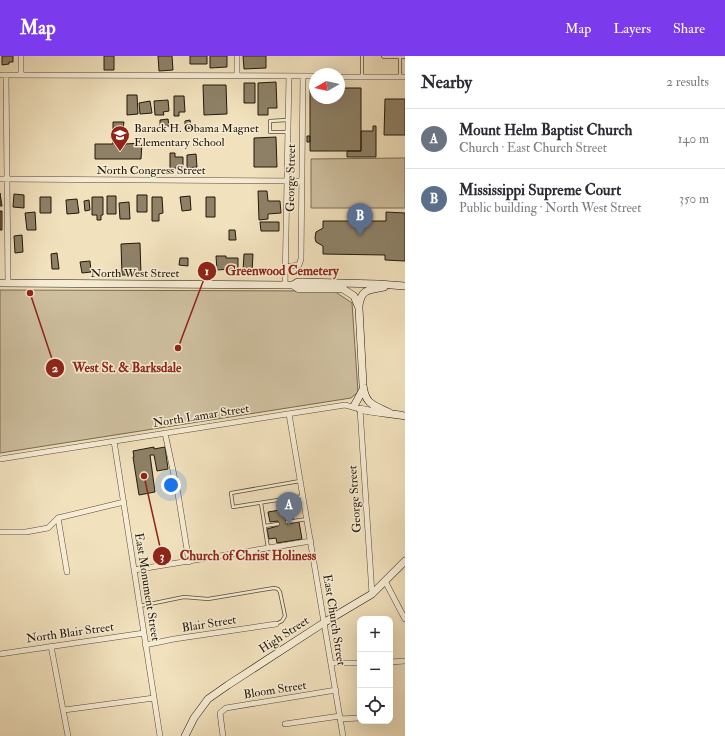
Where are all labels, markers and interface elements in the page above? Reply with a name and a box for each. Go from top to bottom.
text: Map [20,16,56,40]
text: Map [565,20,591,37]
text: Layers [613,20,651,37]
text: Share [673,20,705,37]
north arrow [309,68,345,104]
text: Nearby [421,72,472,93]
text: 2 results [666,74,709,90]
place label: Barack H. Obama Magnet Elementary School [134,121,259,150]
text: Mount Helm Baptist Church [459,121,632,140]
school or university icon: Barack H. Obama Magnet Elementary School [109,124,131,152]
text: A [430,131,438,147]
text: 140 m [678,131,709,147]
text: Church · East Church Street [459,140,607,156]
street label: George Street [283,144,299,212]
street label: North Congress Street [96,163,206,178]
text: Mississippi Supreme Court [459,181,621,200]
text: B [430,191,438,207]
text: 350 m [679,191,709,207]
text: Public building · North West Street [459,200,642,216]
pin: B [347,203,373,236]
callout: Greenwood Cemetery [197,258,347,283]
text: Greenwood Cemetery [225,263,340,280]
text: 1 [205,264,209,279]
street label: North West Street [90,266,180,281]
callout: West St. & Barksdale [45,355,190,380]
text: West St. & Barksdale [72,360,182,376]
text: 2 [52,361,58,376]
street label: North Lamar Street [152,401,250,431]
street label: George Street [345,465,365,533]
your location [161,475,181,495]
pin: A [276,492,302,525]
street label: East Monument Street [131,532,163,642]
callout: Church of Christ Holiness [152,543,324,568]
text: Church of Christ Holiness [180,548,317,564]
text: 3 [160,549,165,564]
street label: East Church Street [319,573,349,667]
street label: Blair Street [181,612,237,636]
street label: High Street [256,613,312,657]
map controls [357,616,393,724]
button: + [357,616,393,652]
street label: North Blair Street [25,619,115,647]
button: − [357,652,393,688]
street label: Bloom Street [243,678,307,702]
button: locate [357,688,393,724]

